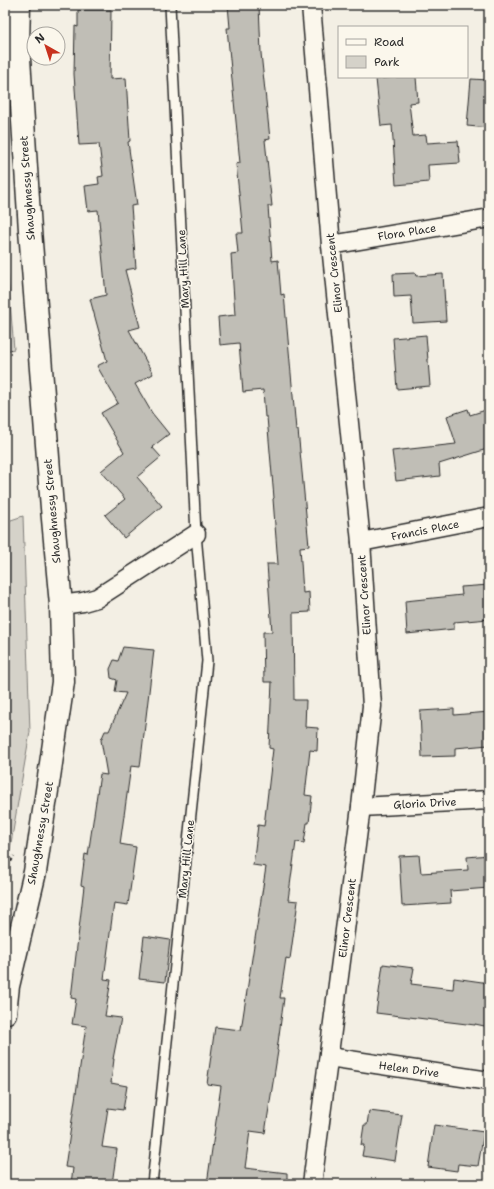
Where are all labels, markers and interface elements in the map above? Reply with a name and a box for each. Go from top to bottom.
north arrow [26,26,66,66]
legend [338,26,468,78]
text: N [32,30,48,47]
text: Road [374,34,405,50]
text: Park [374,54,400,70]
street label: Shaughnessy Street [16,135,39,241]
street label: Flora Place [377,220,437,244]
street label: Mary Hill Lane [174,229,193,309]
street label: Elinor Crescent [323,232,346,314]
street label: Shaughnessy Street [40,458,65,564]
street label: Francis Place [390,517,460,544]
street label: Elinor Crescent [354,554,375,636]
street label: Shaughnessy Street [24,780,57,886]
street label: Gloria Drive [393,794,457,813]
street label: Mary Hill Lane [175,819,198,899]
street label: Elinor Crescent [335,877,360,959]
street label: Helen Drive [378,1058,440,1081]

